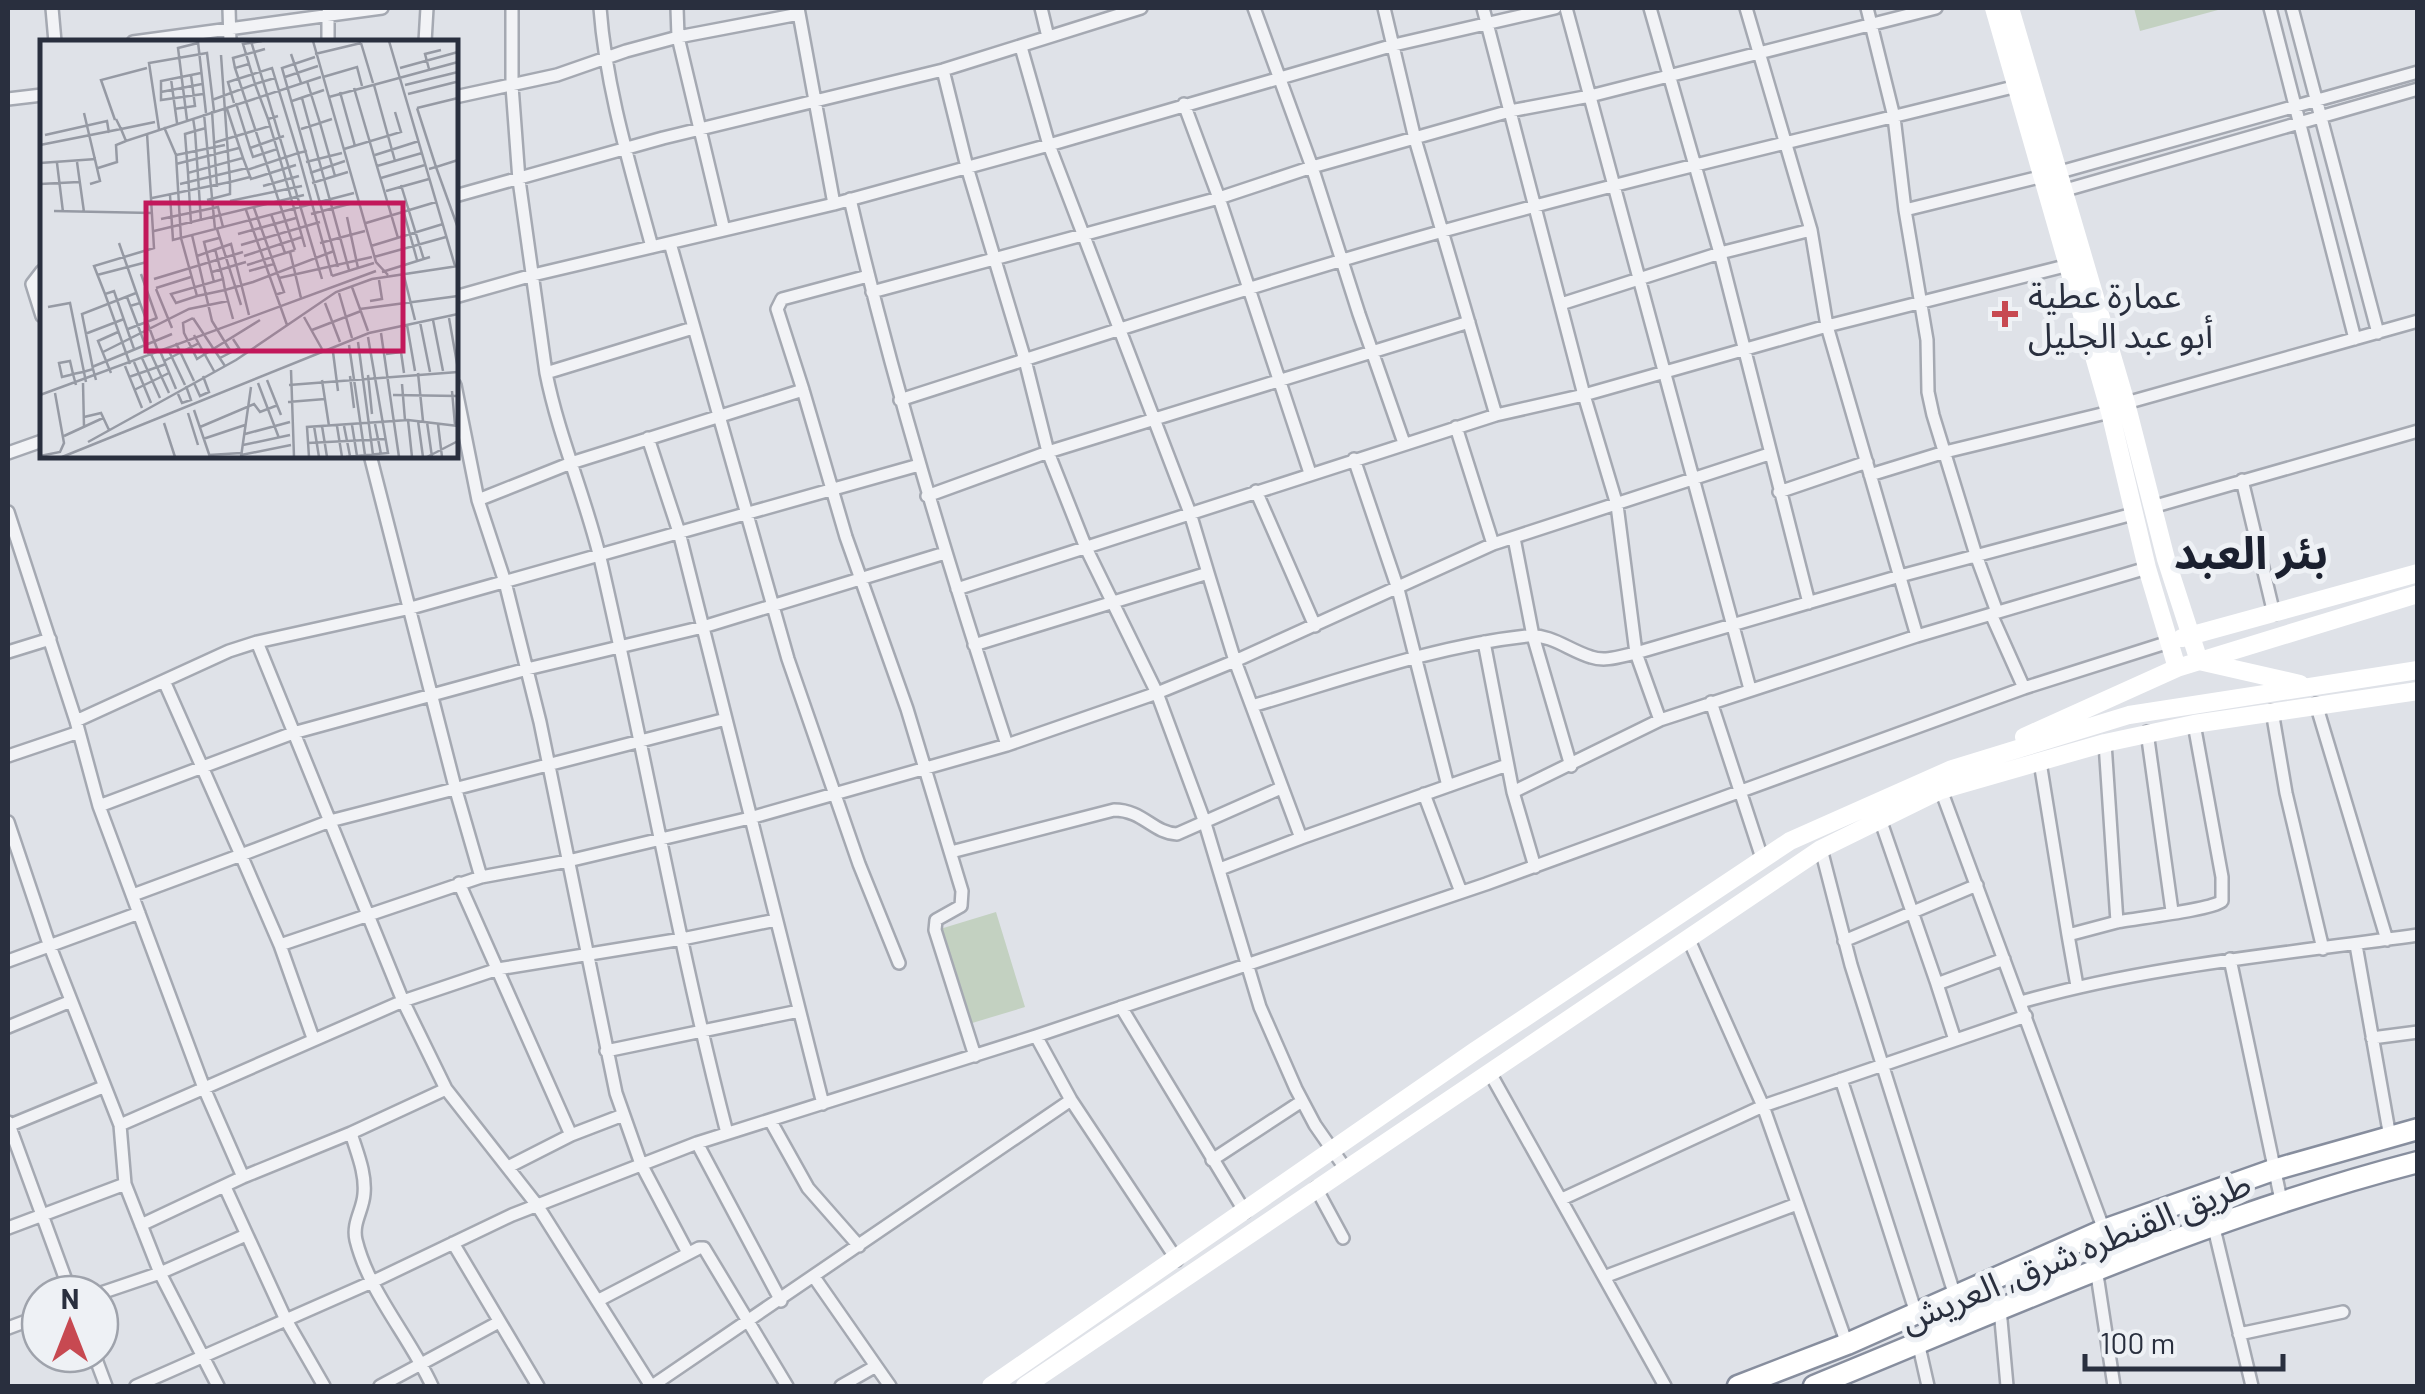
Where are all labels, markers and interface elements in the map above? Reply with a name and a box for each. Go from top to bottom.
inset map [40,40,458,458]
place label: عمارة عطية أبو عبد الجليل [2028,273,2213,356]
marker: عمارة عطية أبو عبد الجليل [1992,301,2018,327]
district label: بئر العبد [2174,524,2328,580]
street label: طريق القنطره شرق, العريش [1894,1160,2257,1341]
north arrow [20,1274,120,1374]
text: N [61,1281,79,1315]
scale bar [2085,1309,2282,1371]
text: 100 m [2100,1324,2175,1360]

